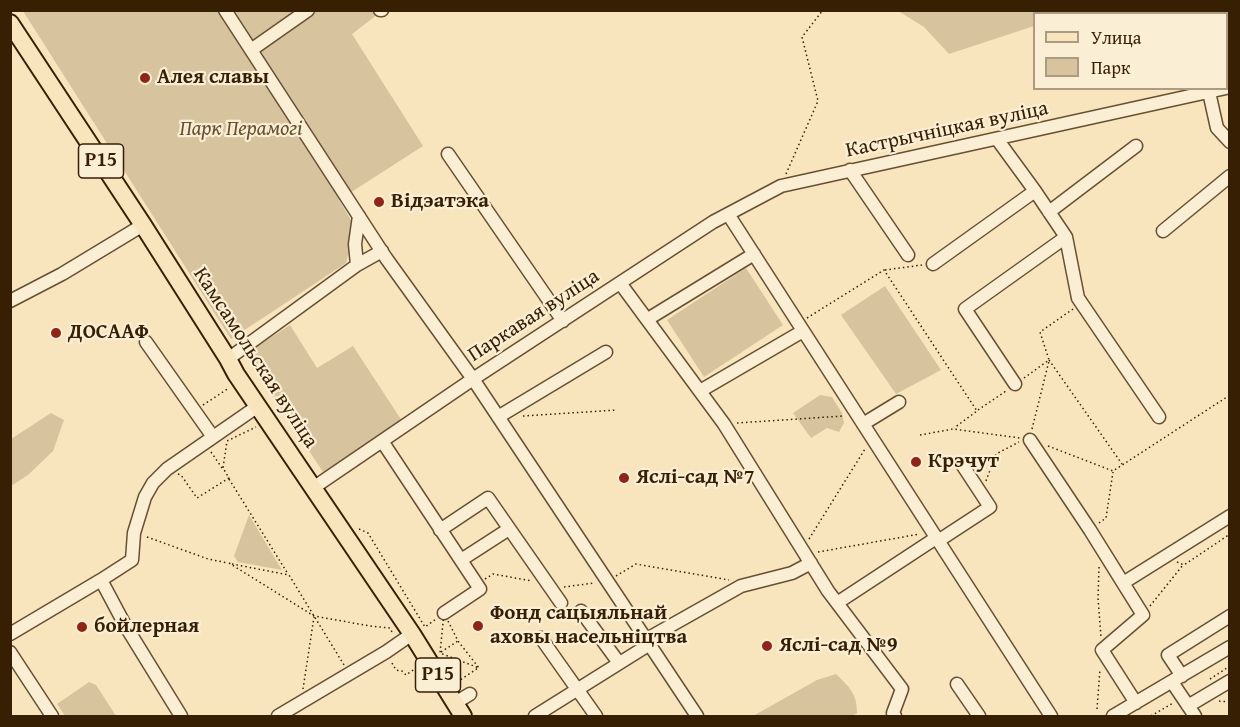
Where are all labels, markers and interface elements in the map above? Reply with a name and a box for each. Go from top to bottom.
legend [1033,12,1228,90]
text: Улица [1091,24,1141,51]
text: Парк [1091,54,1130,81]
place label: Алея славы [157,65,269,91]
marker: Алея славы [138,71,152,85]
street label: Кастрычніцкая вуліца [844,96,1050,164]
park label: Парк Перамогі [180,117,302,143]
road number: Р15 [78,144,124,178]
place label: Відэатэка [391,189,489,215]
marker: Відэатэка [372,195,386,209]
street label: Камсамольская вуліца [187,263,323,453]
street label: Паркавая вуліца [464,264,604,368]
place label: ДОСААФ [68,320,149,346]
marker: ДОСААФ [49,326,63,340]
place label: Крэчут [928,449,999,475]
marker: Крэчут [909,455,923,469]
place label: Яслі-сад №7 [636,465,755,491]
marker: Яслі-сад №7 [617,471,631,485]
place label: Фонд сацыяльнай аховы насельніцтва [490,601,687,651]
place label: бойлерная [94,614,199,640]
marker: Фонд сацыяльнай аховы насельніцтва [471,619,485,633]
marker: бойлерная [75,620,89,634]
place label: Яслі-сад №9 [779,633,898,659]
marker: Яслі-сад №9 [760,639,774,653]
road number: Р15 [416,658,460,692]

